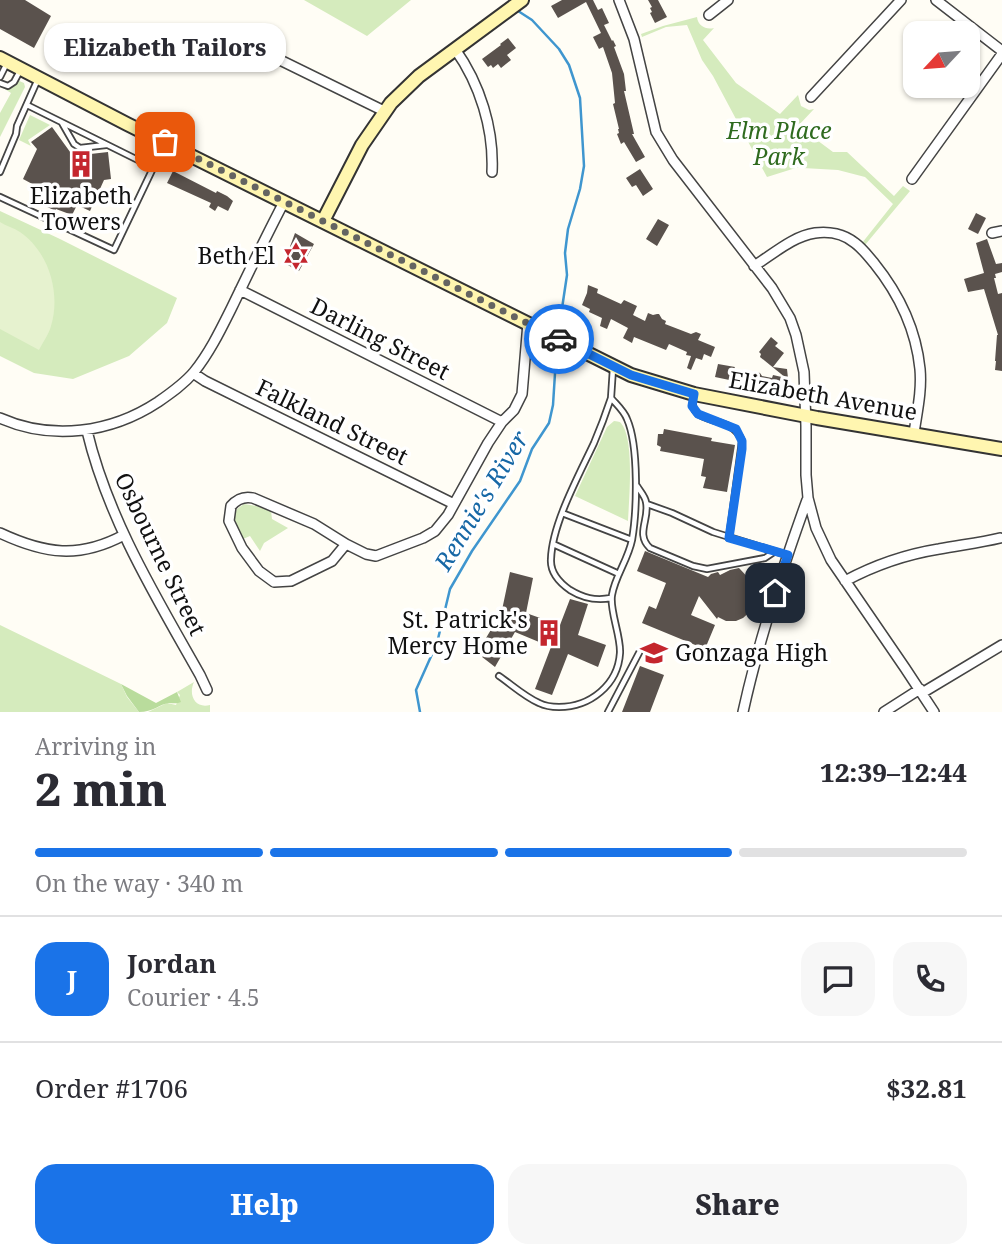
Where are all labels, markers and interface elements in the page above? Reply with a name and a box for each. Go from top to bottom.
north arrow [903,21,980,98]
map controls [903,21,980,98]
callout: Elizabeth Tailors [44,23,286,72]
text: Elizabeth Tailors [64,31,266,63]
pin [135,112,195,172]
park label: Elm Place Park [725,114,832,172]
icon: bag [146,123,184,161]
building icon: Elizabeth Towers [66,149,96,179]
place label: Elizabeth Towers [30,179,132,237]
place label: Beth El [198,239,275,271]
synagogue icon: Beth El [281,241,311,271]
street label: Darling Street [305,289,456,387]
courier [524,304,594,374]
icon: car [540,320,578,358]
street label: Elizabeth Avenue [726,363,920,427]
street label: Falkland Street [251,370,414,472]
water label: Rennie's River [425,424,536,577]
street label: Osbourne Street [108,467,214,640]
pin [745,563,805,623]
icon: home [756,574,794,612]
place label: St. Patrick's Mercy Home [387,603,528,661]
building icon: St. Patrick's Mercy Home [534,618,564,648]
place label: Gonzaga High [675,636,828,668]
school or university icon: Gonzaga High [639,638,669,668]
text: Arriving in [35,730,156,762]
text: 12:39–12:44 [820,754,967,790]
text: 2 min [35,757,167,819]
text: On the way · 340 m [35,867,243,899]
button: chat [801,942,875,1016]
button: phone [893,942,967,1016]
text: Jordan [127,945,217,981]
text: J [67,961,77,997]
text: Courier · 4.5 [127,981,260,1013]
text: Order #1706 [35,1070,188,1106]
text: $32.81 [886,1070,967,1106]
button: Help [35,1164,494,1244]
button: Share [508,1164,967,1244]

